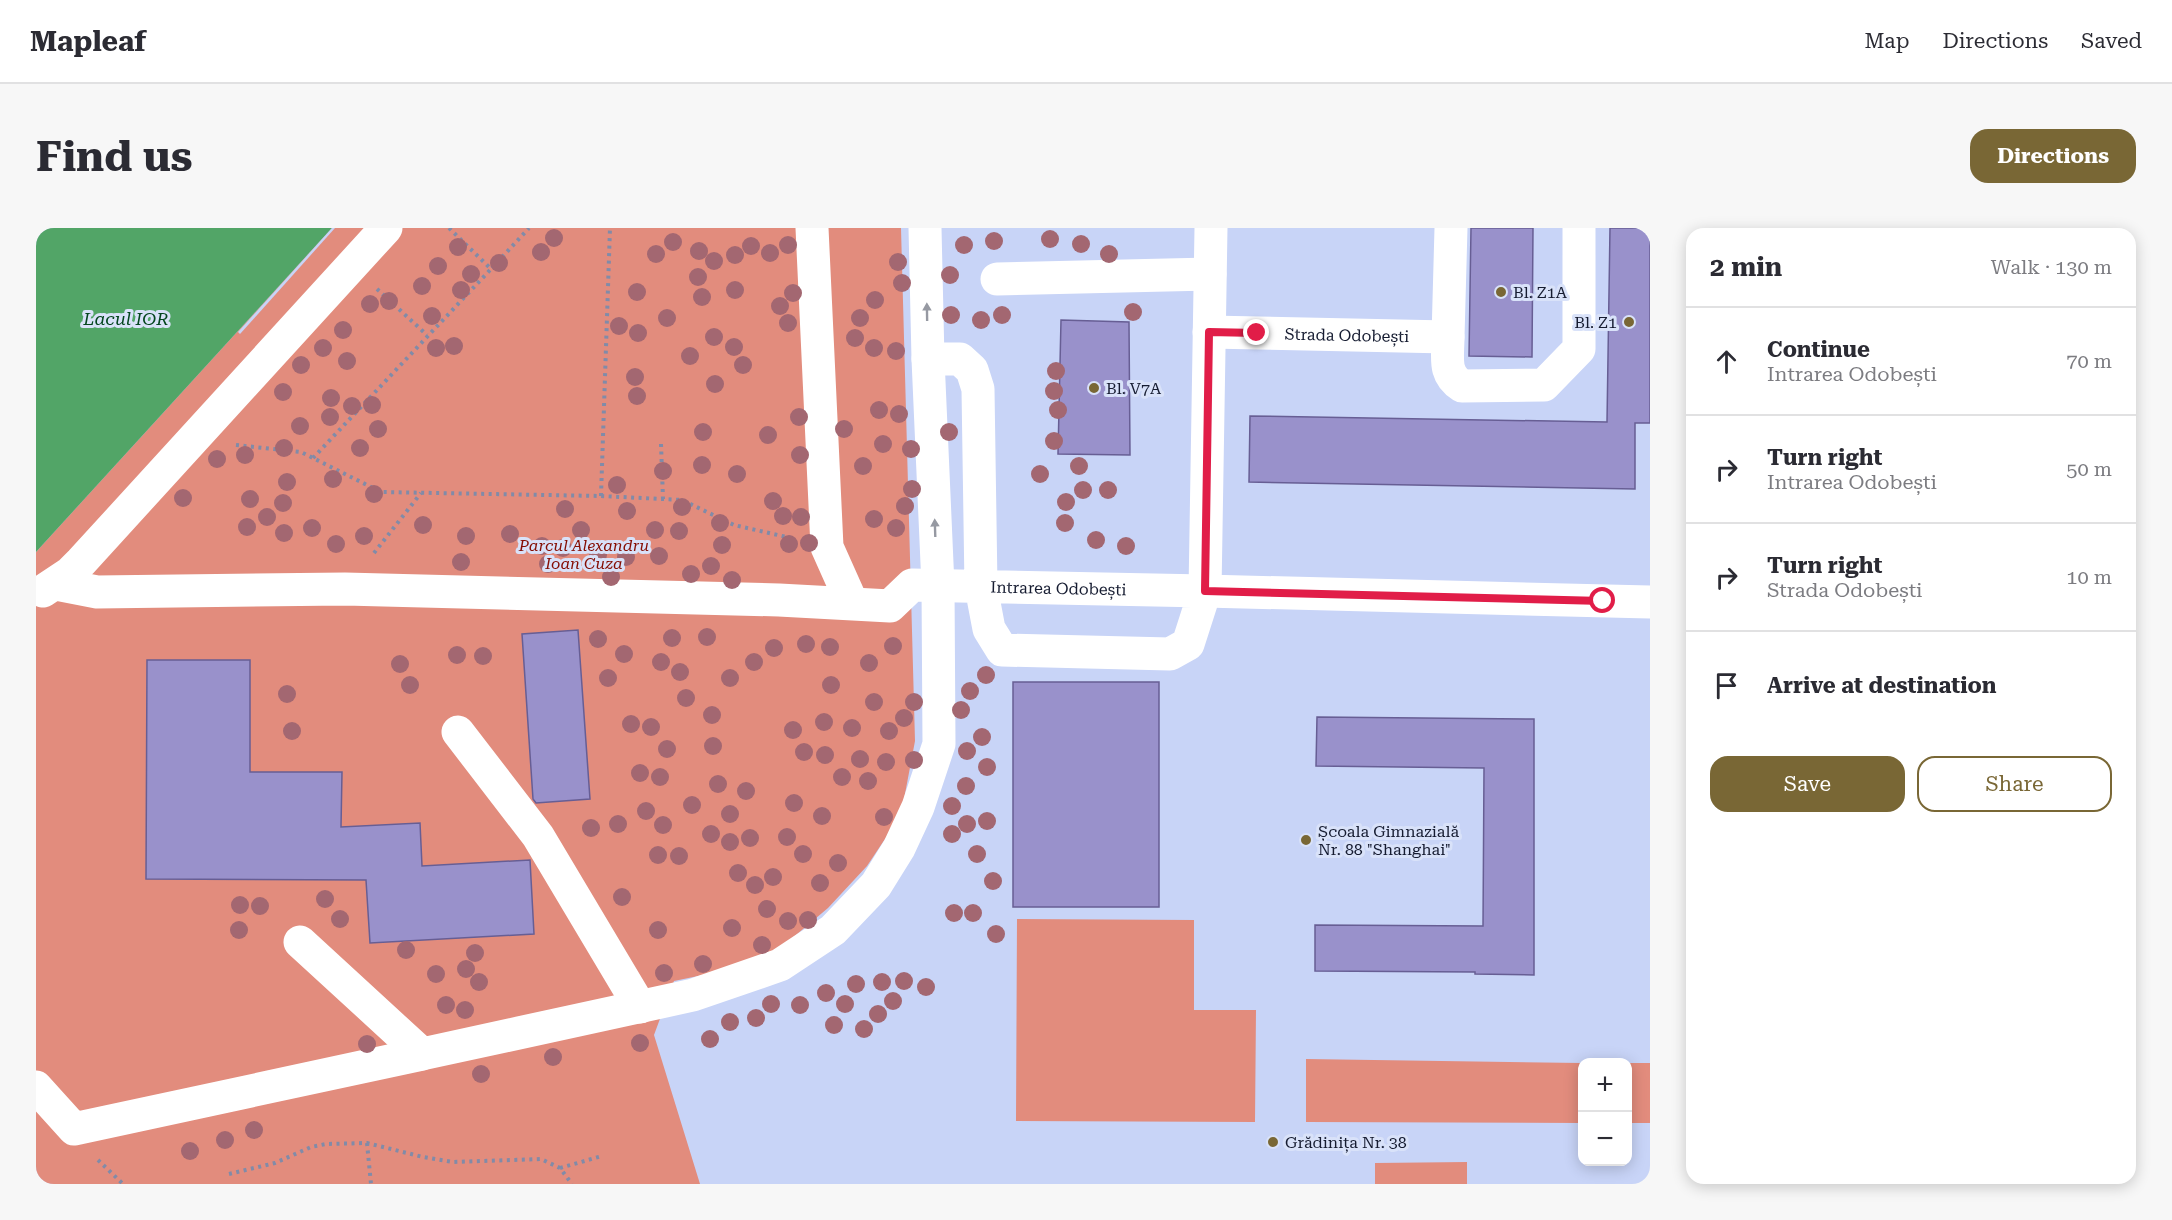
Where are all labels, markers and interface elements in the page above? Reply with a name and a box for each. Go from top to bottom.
text: Mapleaf [30,25,146,58]
text: Map [1865,29,1909,53]
text: Directions [1942,29,2048,53]
text: Saved [2081,29,2142,53]
button: Directions [1970,129,2136,183]
text: Find us [36,132,193,181]
text: 2 min [1710,252,1782,282]
text: Walk · 130 m [1991,255,2112,279]
place label: Bl. Z1A [1513,283,1568,302]
marker: Bl. Z1A [1494,285,1508,299]
one-way arrow [922,302,932,321]
water label: Lacul IOR [82,308,169,329]
place label: Bl. Z1 [1574,313,1617,332]
marker: Bl. Z1 [1622,315,1636,329]
route end [1243,319,1269,345]
street label: Strada Odobești [1285,325,1409,347]
text: Continue [1767,337,1870,362]
icon: ahead [1710,345,1743,378]
text: 70 m [2066,349,2112,373]
text: Intrarea Odobești [1767,362,1937,386]
place label: Bl. V7A [1106,379,1162,398]
marker: Bl. V7A [1087,381,1101,395]
text: Turn right [1767,445,1882,470]
icon: right [1710,453,1743,486]
text: 50 m [2066,457,2112,481]
text: Intrarea Odobești [1767,470,1937,494]
one-way arrow [931,518,940,537]
park label: Parcul Alexandru Ioan Cuza [518,536,649,573]
text: Turn right [1767,553,1882,578]
icon: right [1710,561,1743,594]
text: 10 m [2066,565,2112,589]
street label: Intrarea Odobești [990,578,1127,600]
text: Strada Odobești [1767,578,1923,602]
route start [1589,587,1615,613]
icon: arrive [1710,669,1743,702]
text: Arrive at destination [1767,673,1996,698]
button: Save [1710,756,1905,812]
button: Share [1917,756,2112,812]
place label: Școala Gimnazială Nr. 88 "Shanghai" [1318,822,1459,859]
marker: Școala Gimnazială Nr. 88 "Shanghai" [1299,833,1313,847]
map controls [1578,1058,1632,1166]
button: + [1578,1058,1632,1112]
button: − [1578,1112,1632,1166]
place label: Grădinița Nr. 38 [1285,1133,1407,1153]
marker: Grădinița Nr. 38 [1266,1135,1280,1149]

